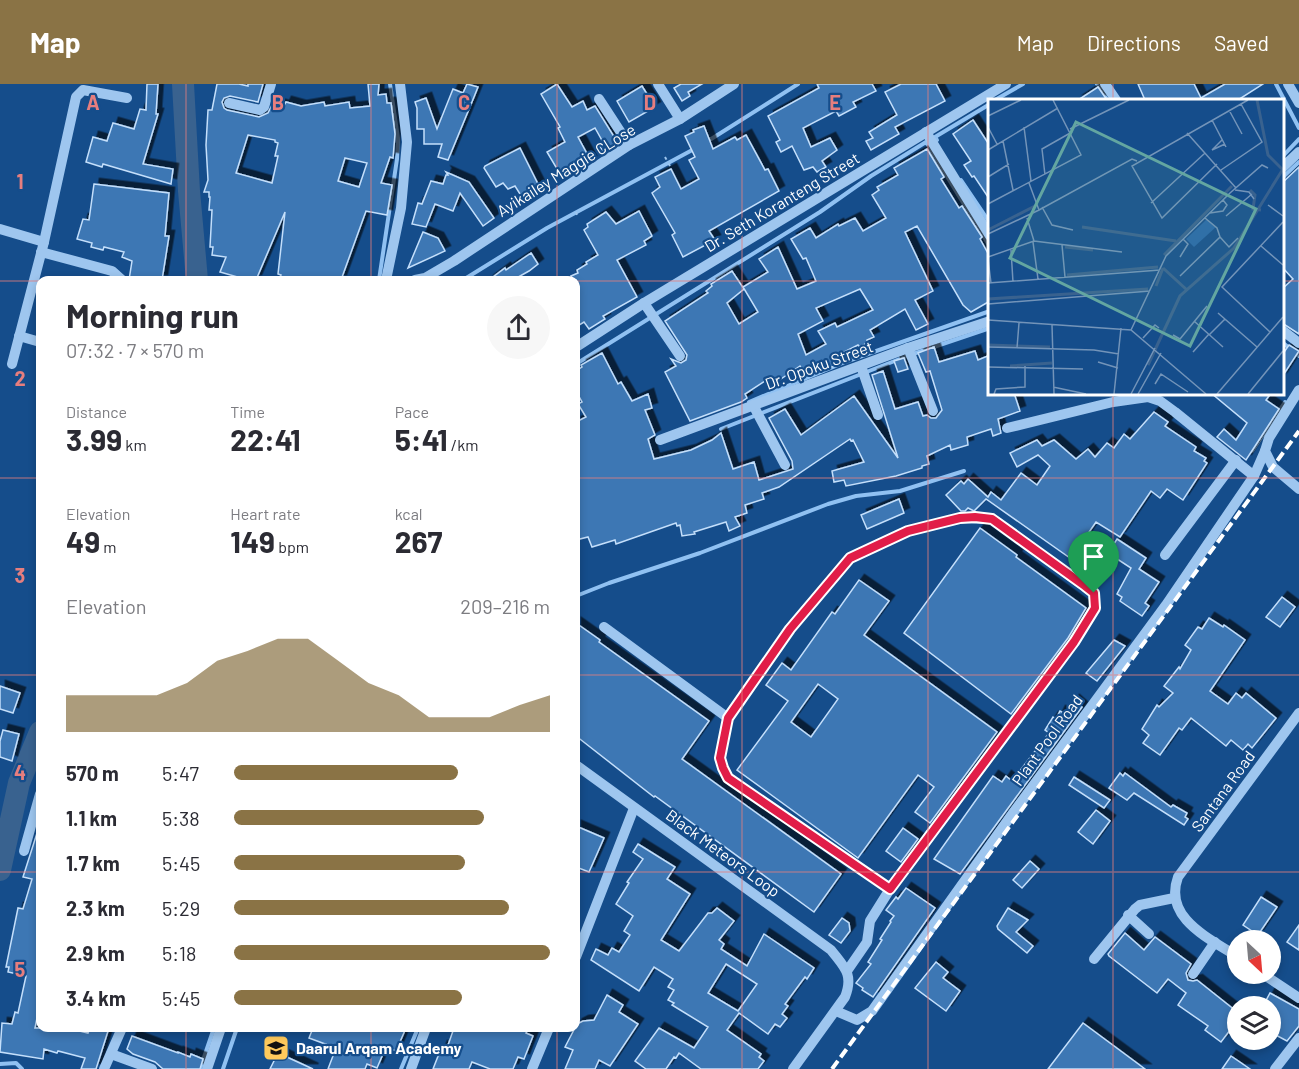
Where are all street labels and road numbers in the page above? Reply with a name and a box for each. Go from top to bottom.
street label: Ayikailey Maggie CLose [493,119,638,220]
street label: Dr. Seth Koranteng Street [701,148,863,255]
street label: Dr. Opoku Street [762,336,875,393]
street label: Plant Pool Road [1007,690,1086,789]
street label: Santana Road [1187,746,1258,835]
street label: Black Meteors Loop [663,805,784,900]

